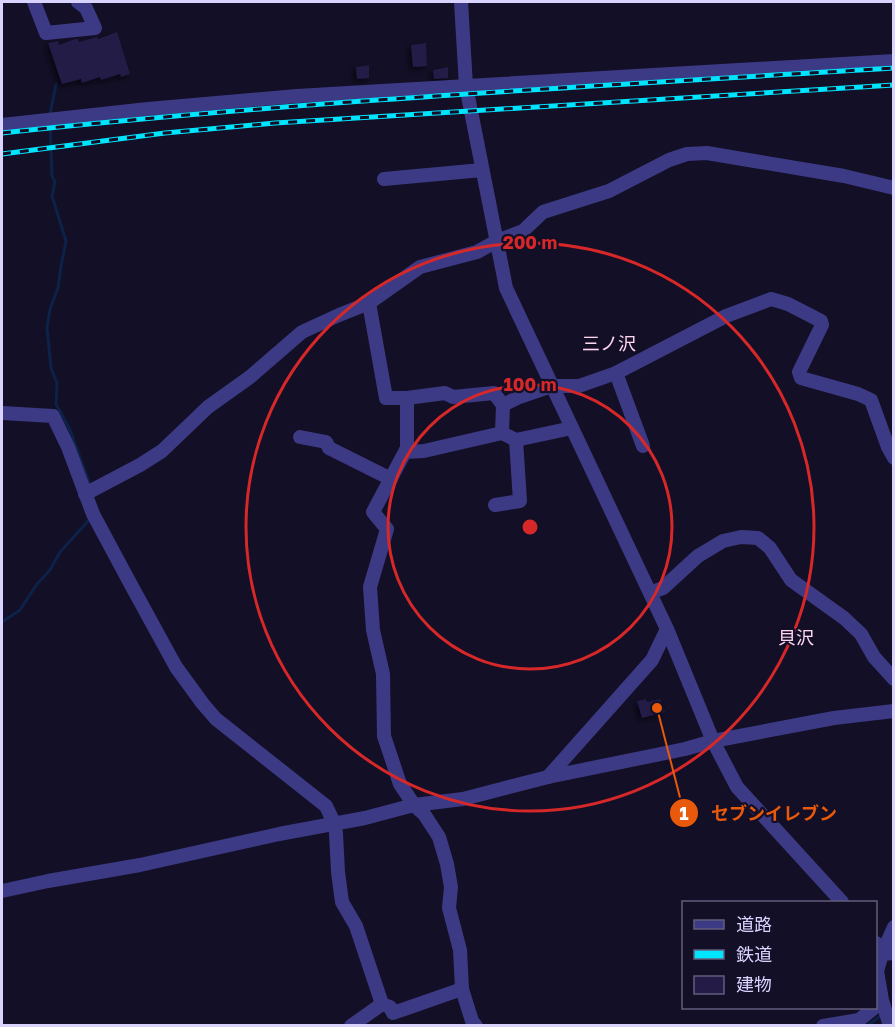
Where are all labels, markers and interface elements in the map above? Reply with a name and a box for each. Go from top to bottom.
text: 200 m [503,231,557,253]
district label: 三ノ沢 [582,332,636,354]
text: 100 m [504,373,556,395]
centre of rings [520,517,540,537]
district label: 貝沢 [778,626,814,648]
callout: セブンイレブン [669,795,849,831]
text: 1 [679,802,689,824]
text: セブンイレブン [711,802,837,824]
legend [682,901,877,1009]
text: 道路 [736,913,772,935]
text: 鉄道 [736,943,772,965]
text: 建物 [736,973,772,995]

